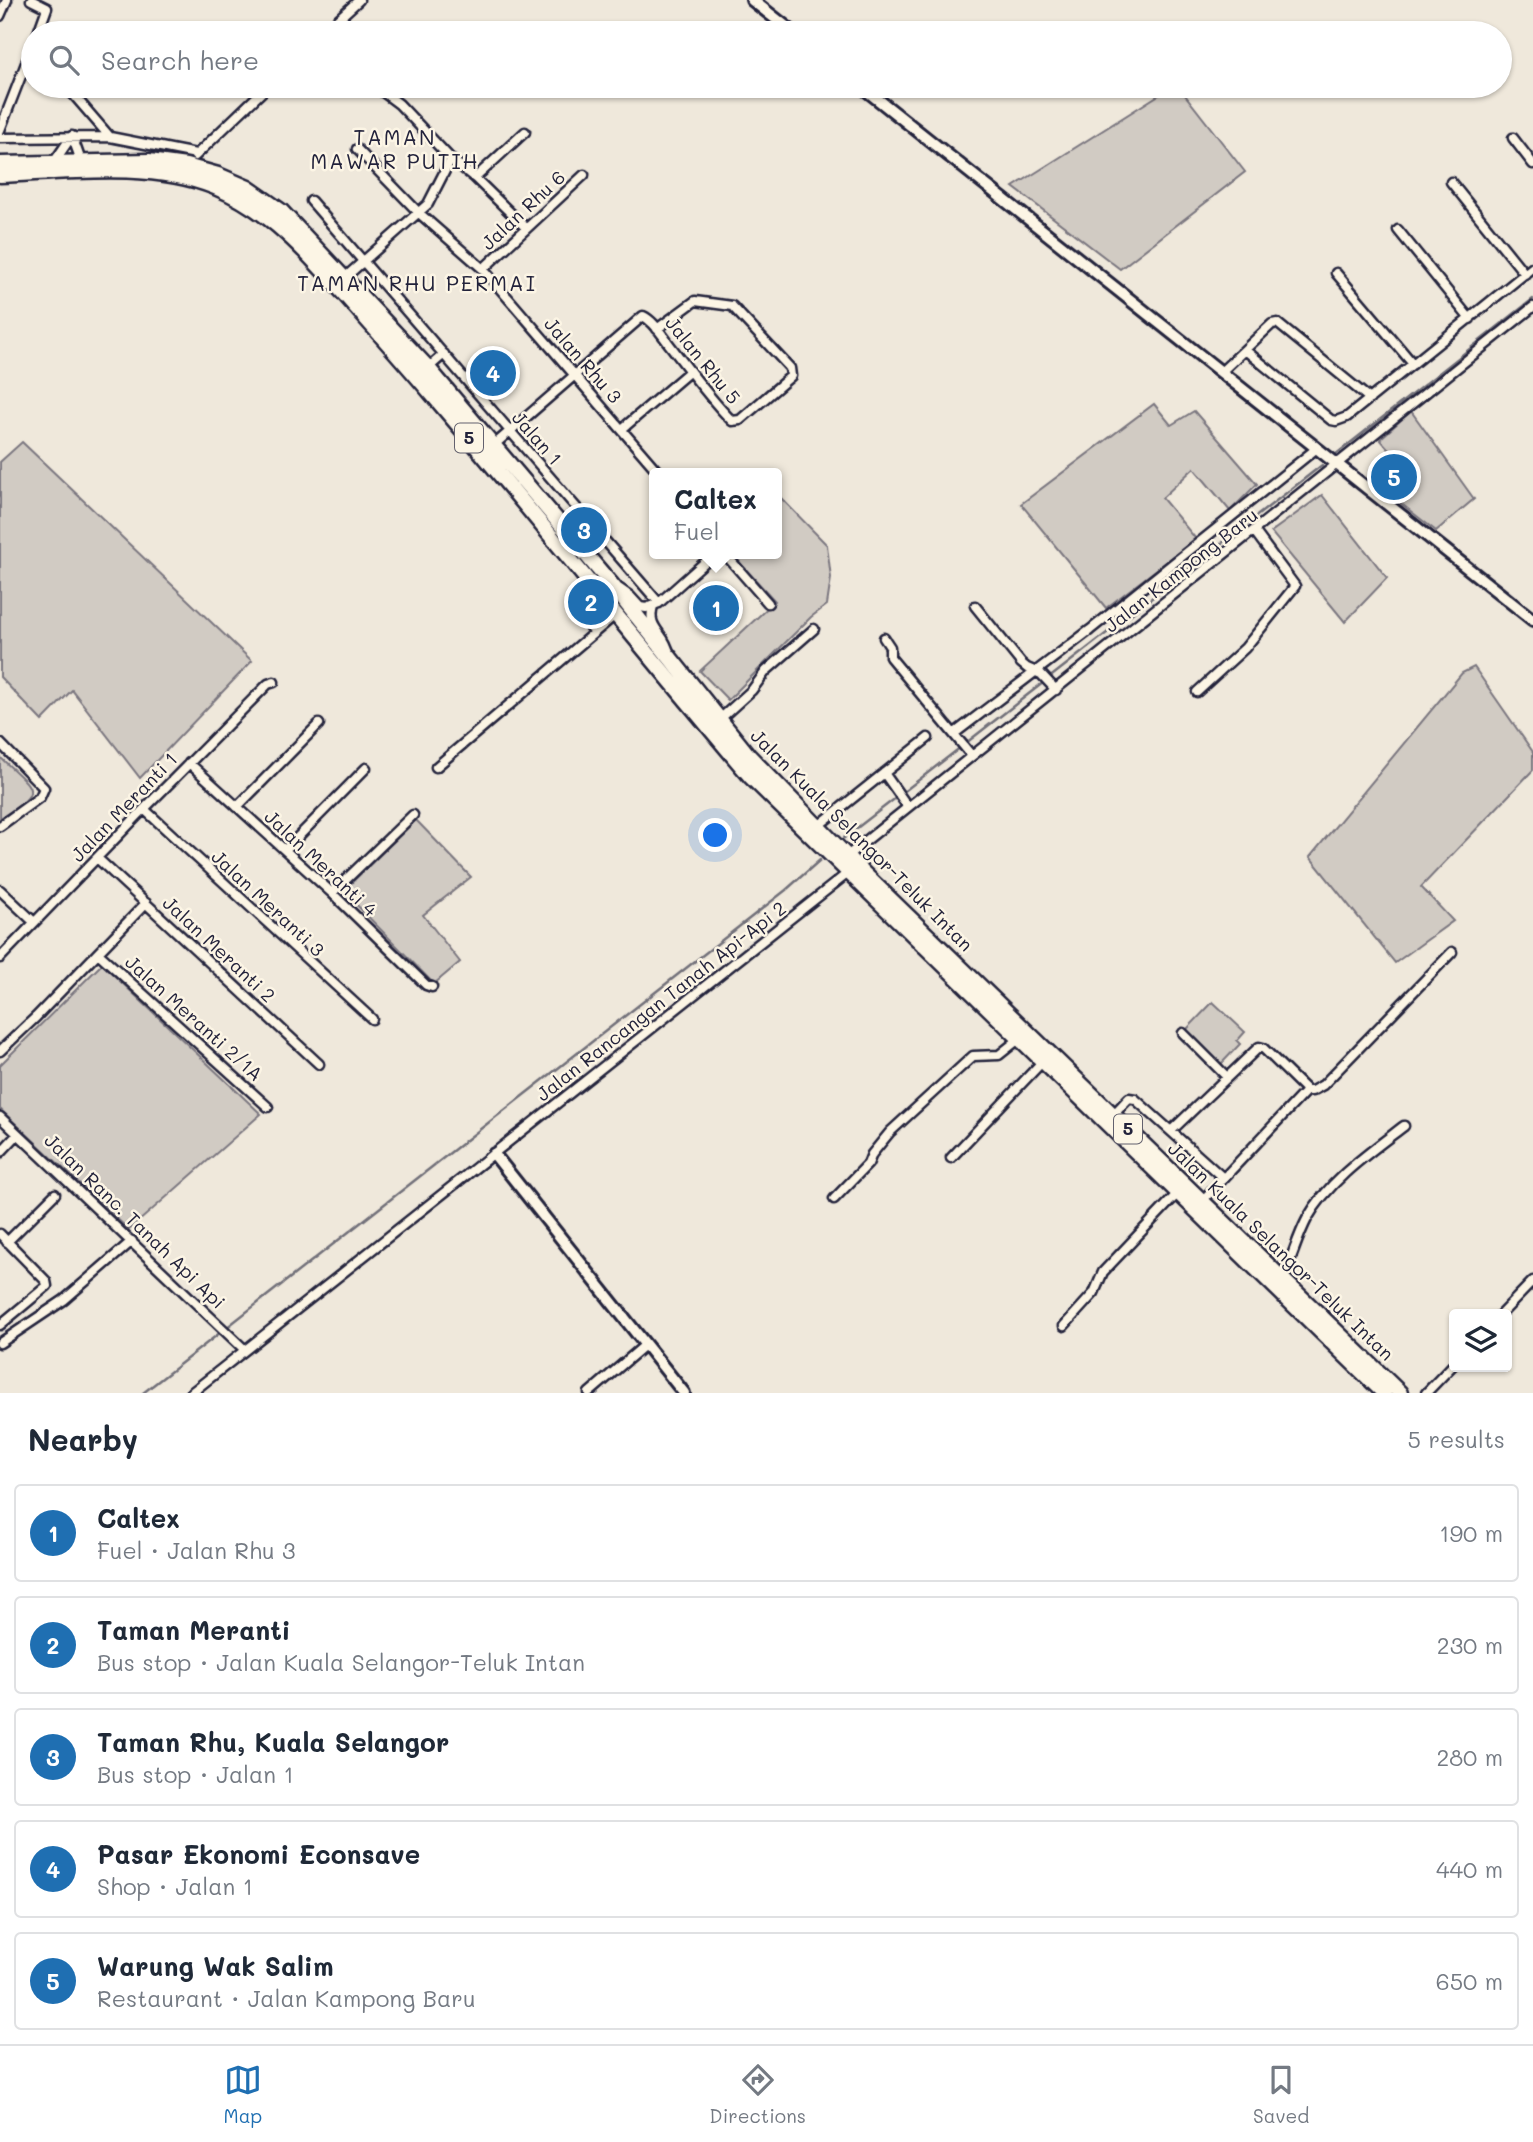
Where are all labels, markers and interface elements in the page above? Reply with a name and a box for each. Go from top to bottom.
search box [21,21,1512,98]
icon: search [45,41,83,79]
text: Search here [101,43,259,77]
district label: TAMAN MAWAR PUTIH [310,123,480,174]
street label: Jalan Rhu 6 [475,164,570,255]
district label: TAMAN RHU PERMAI [297,269,537,296]
street label: Jalan Rhu 3 [539,311,628,408]
street label: Jalan Rhu 5 [660,311,746,409]
pin: 4 [470,347,516,399]
street label: Jalan 1 [507,405,568,470]
road number: 5 [455,424,483,452]
pin: 5 [1371,451,1417,503]
popup [649,468,782,559]
text: Caltex [674,482,757,516]
street label: Jalan Kampong Baru [1099,502,1263,637]
pin: 3 [561,504,607,556]
text: Fuel [674,516,719,546]
pin: 2 [568,576,614,628]
pin: 1 [693,582,739,634]
street label: Jalan Kuala Selangor-Teluk Intan [746,723,979,956]
street label: Jalan Meranti 1 [65,747,182,867]
street label: Jalan Meranti 4 [260,804,383,921]
your location [698,818,732,852]
street label: Jalan Meranti 3 [207,844,330,961]
street label: Jalan Meranti 2 [158,890,281,1007]
street label: Jalan Rancangan Tanah Api-Api 2 [531,895,791,1106]
street label: Jalan Meranti 2/1A [120,949,268,1086]
road number: 5 [1114,1114,1142,1144]
street label: Jalan Ranc. Tanah Api Api [40,1128,231,1314]
street label: Jalan Kuala Selangor-Teluk Intan [1163,1136,1400,1365]
map controls [1449,1309,1512,1372]
button: layers [1449,1309,1512,1372]
text: Nearby [28,1419,138,1459]
text: 5 results [1408,1424,1505,1454]
text: Caltex [97,1501,180,1535]
text: 1 [48,1518,58,1548]
text: 190 m [1439,1518,1503,1548]
text: Fuel · Jalan Rhu 3 [97,1535,296,1565]
text: Taman Meranti [97,1613,291,1647]
text: 2 [47,1630,59,1660]
text: 230 m [1437,1630,1503,1660]
text: Bus stop · Jalan Kuala Selangor-Teluk Intan [97,1647,585,1677]
text: Taman Rhu, Kuala Selangor [97,1725,449,1759]
text: 3 [46,1742,60,1772]
text: 280 m [1436,1742,1503,1772]
text: Bus stop · Jalan 1 [97,1759,294,1789]
text: Pasar Ekonomi Econsave [97,1837,420,1871]
text: 4 [46,1854,60,1884]
text: 440 m [1436,1854,1503,1884]
text: Shop · Jalan 1 [97,1871,253,1901]
text: Warung Wak Salim [97,1949,334,1983]
text: 5 [46,1966,60,1996]
text: 650 m [1436,1966,1503,1996]
text: Restaurant · Jalan Kampong Baru [97,1983,475,2013]
tab: Map [224,2061,262,2128]
tab: Directions [709,2061,806,2128]
tab: Saved [1253,2061,1309,2128]

